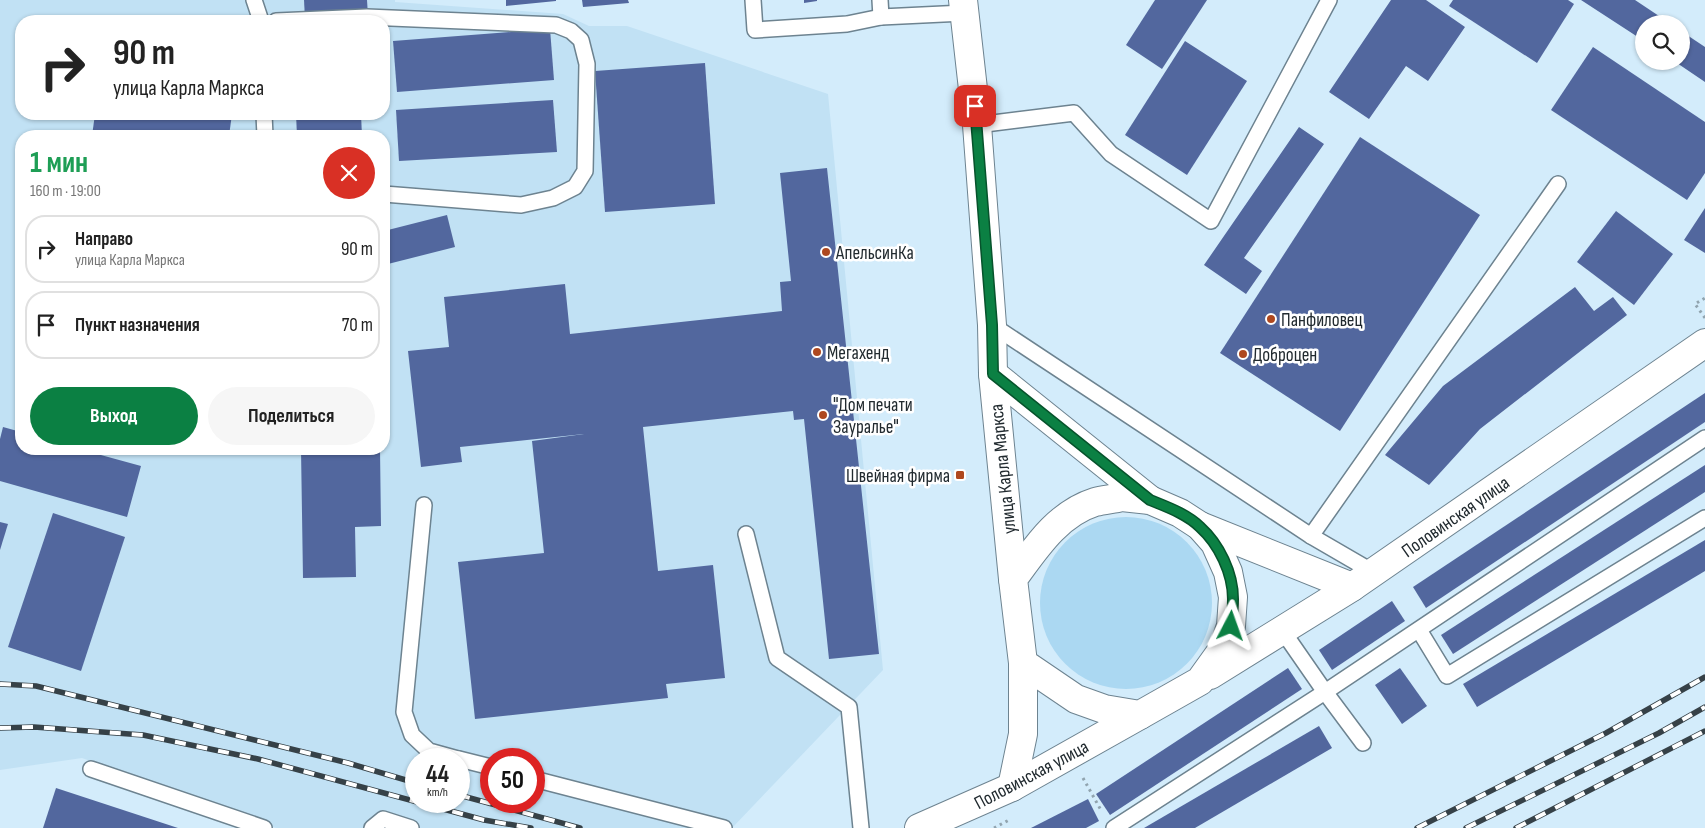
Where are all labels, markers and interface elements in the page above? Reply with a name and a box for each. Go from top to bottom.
map controls [1635,15,1690,70]
button: search [1635,15,1690,70]
text: 90 m [113,32,175,75]
icon: right [30,35,95,100]
text: улица Карла Маркса [113,75,264,102]
pin [954,85,996,127]
icon: arrive [961,92,989,120]
text: 1 мин [30,145,88,181]
button: close [323,147,375,199]
text: 160 m · 19:00 [30,182,101,201]
text: Направо [75,228,133,251]
icon: right [32,235,60,263]
text: 90 m [341,238,373,261]
place label: АпельсинКа [835,242,914,265]
marker: АпельсинКа [820,246,832,258]
text: улица Карла Маркса [75,251,185,270]
place label: Панфиловец [1281,309,1362,332]
icon: arrive [32,311,60,339]
marker: Панфиловец [1265,313,1277,325]
text: Пункт назначения [75,314,200,337]
text: 70 m [342,314,373,337]
place label: Мегахенд [827,342,889,365]
place label: Доброцен [1253,344,1317,367]
marker: Мегахенд [811,346,823,358]
marker: Доброцен [1237,348,1249,360]
button: Выход [30,387,198,445]
button: Поделиться [208,387,375,445]
place label: "Дом печати Зауралье" [833,394,913,439]
street label: улица Карла Маркса [985,403,1022,535]
marker: "Дом печати Зауралье" [817,409,829,421]
place label: Швейная фирма [846,465,950,488]
marker: Швейная фирма [954,469,966,481]
street label: Половинская улица [1398,472,1514,563]
position arrow [1204,599,1256,651]
street label: Половинская улица [971,736,1093,815]
speed limit sign: 50 [480,748,545,813]
text: 44 [426,759,449,790]
text: km/h [427,785,448,800]

